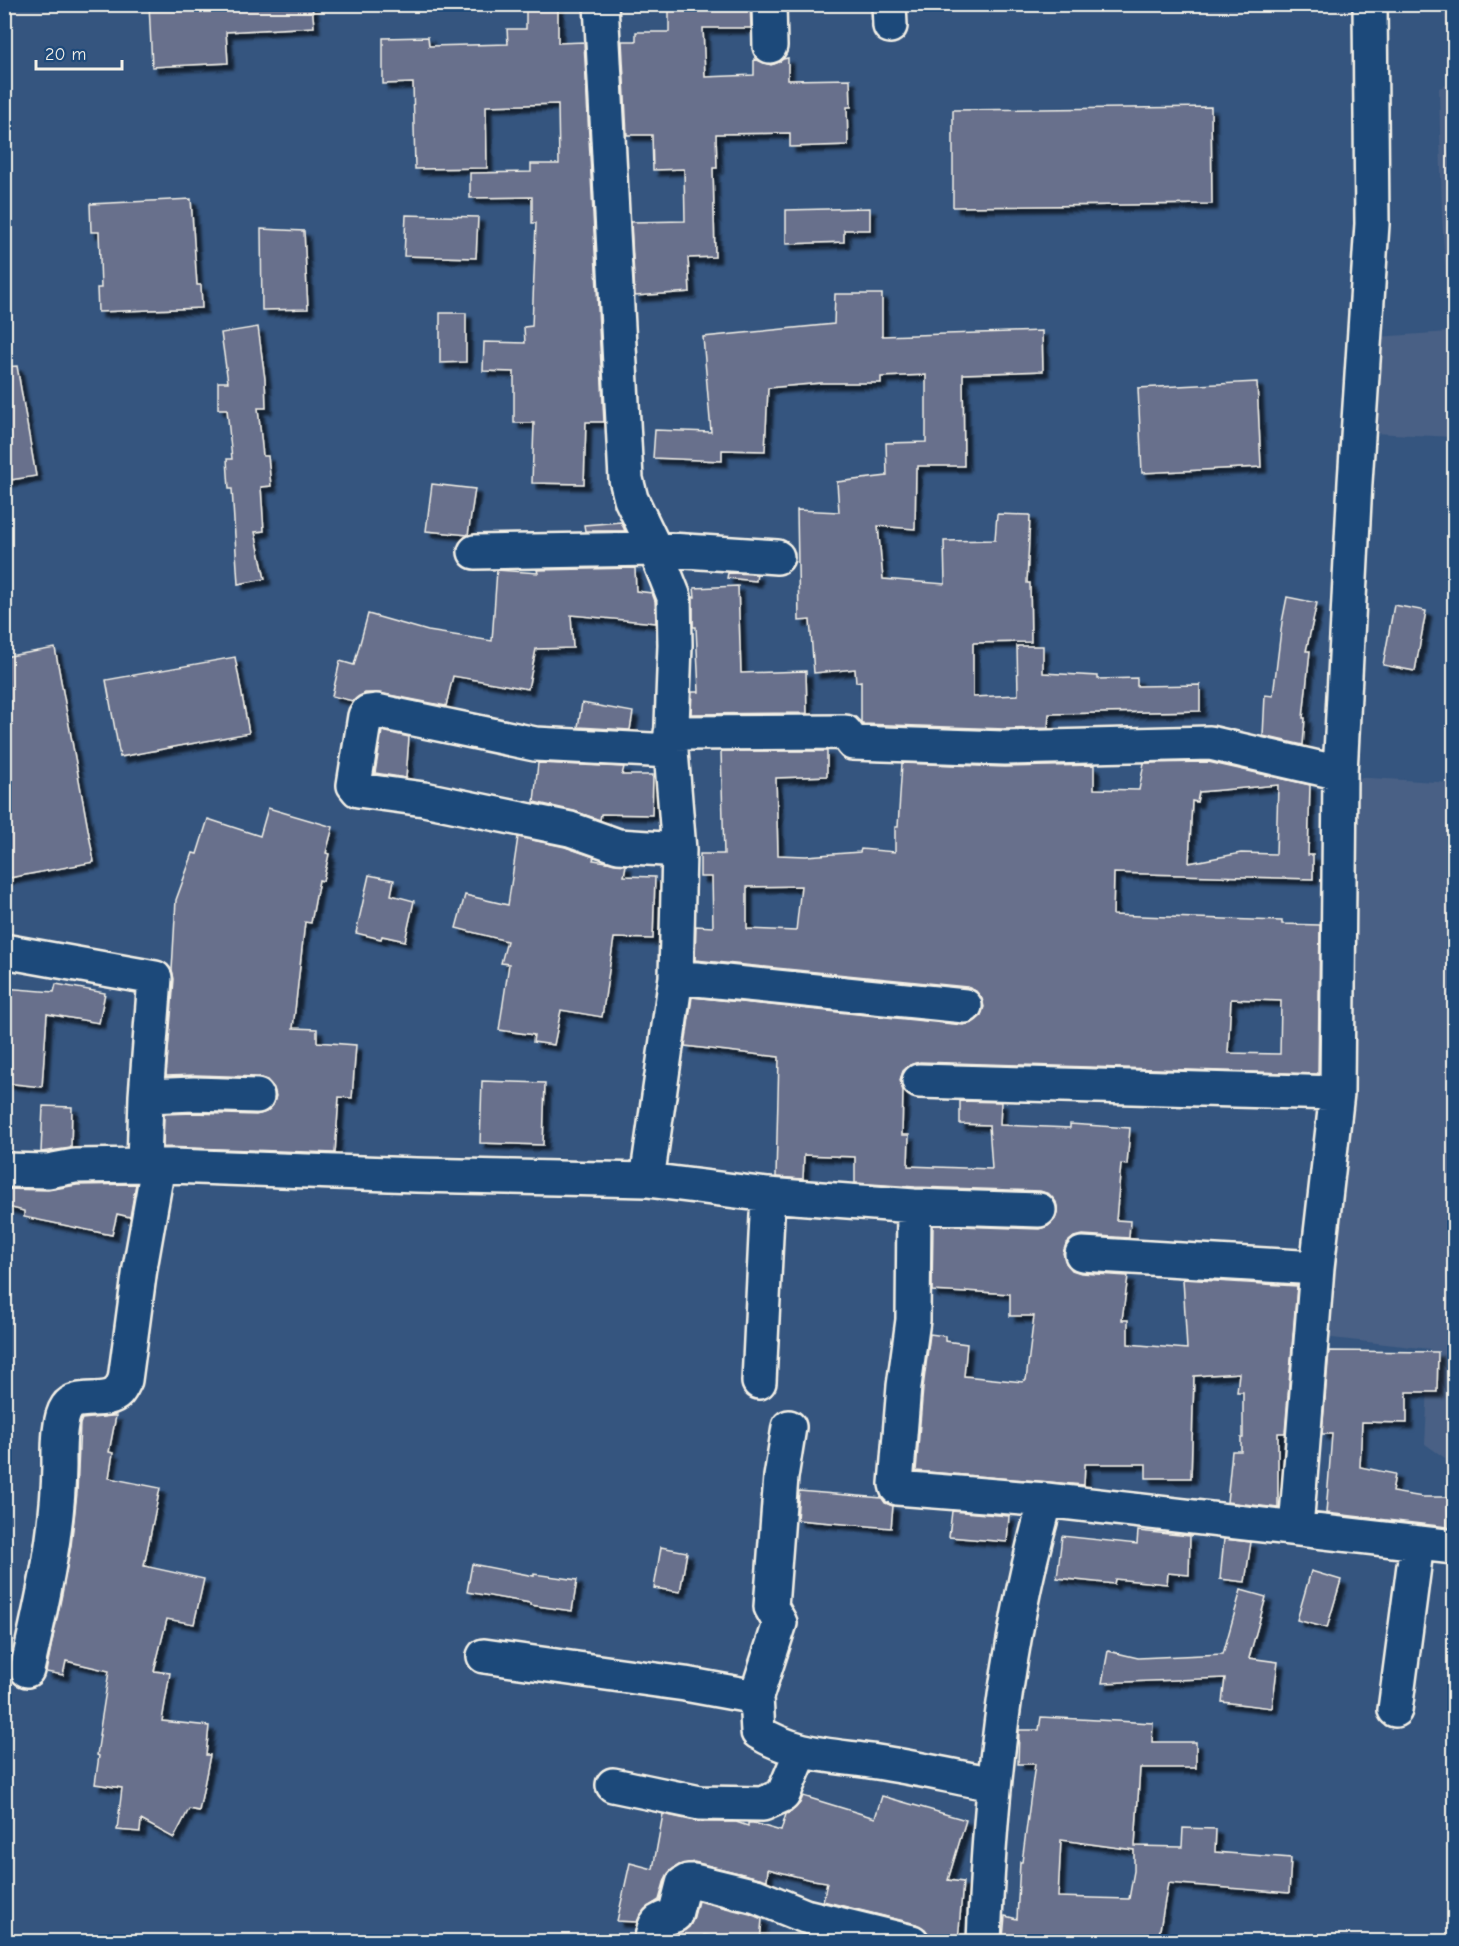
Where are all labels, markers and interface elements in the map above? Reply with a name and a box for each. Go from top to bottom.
scale bar [36,33,122,71]
text: 20 m [45,44,86,65]

